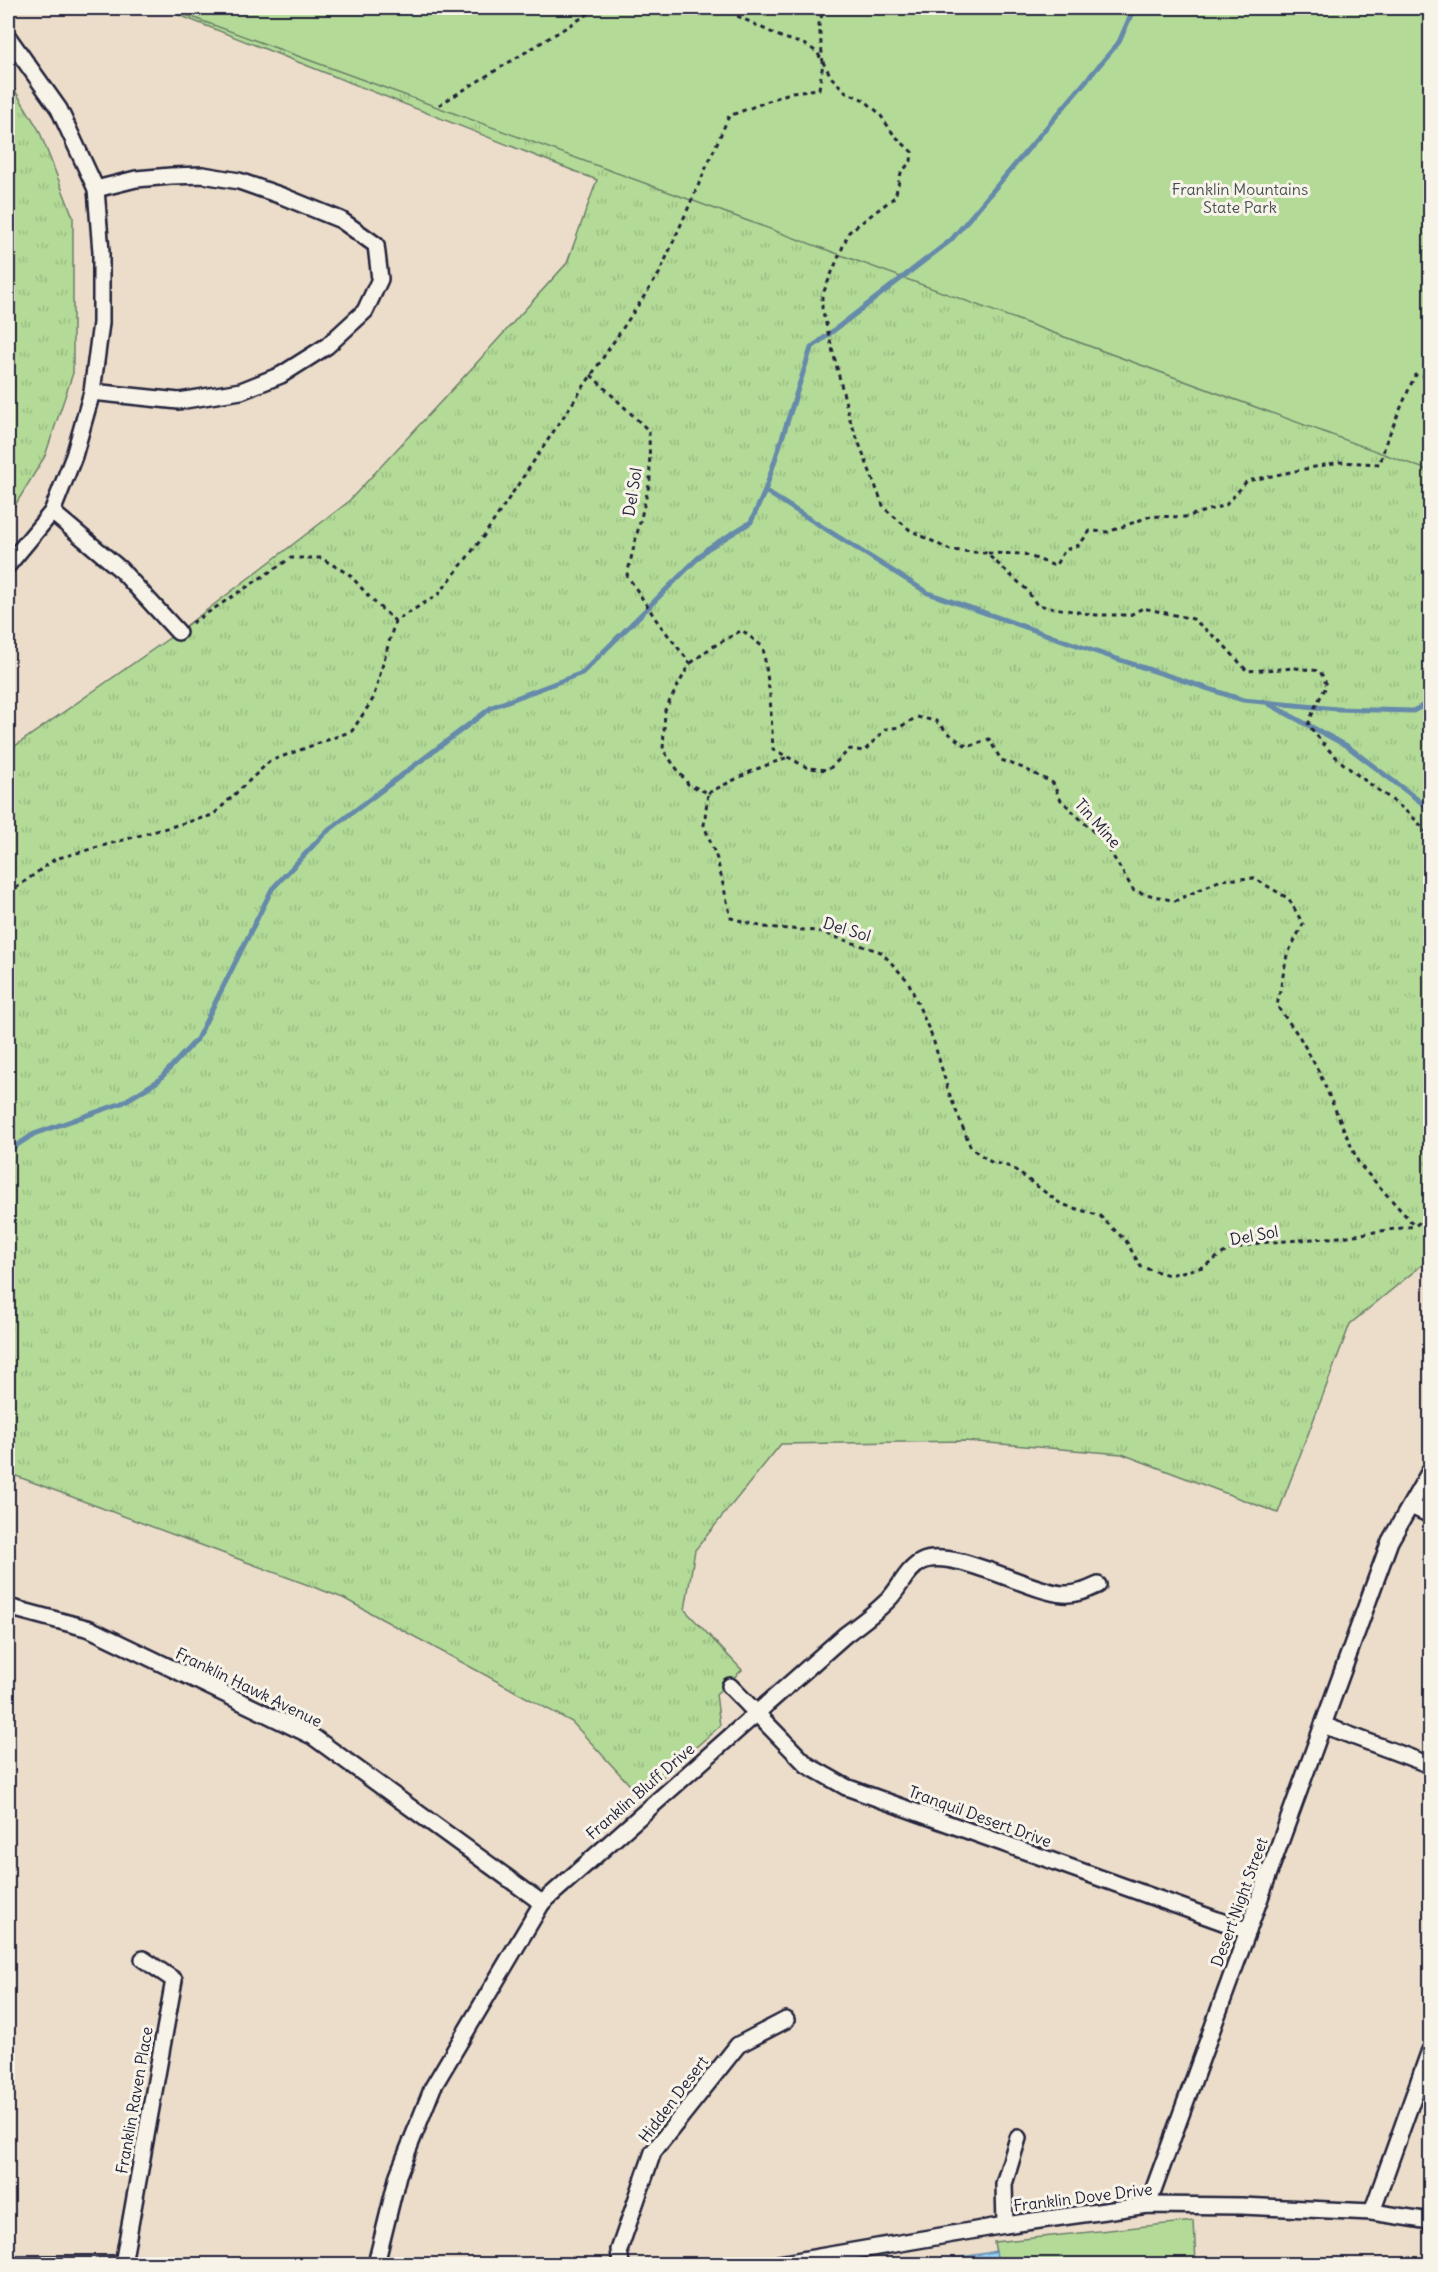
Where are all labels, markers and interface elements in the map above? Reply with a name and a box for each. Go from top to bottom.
park label: Franklin Mountains State Park [1172,179,1308,217]
street label: Del Sol [618,466,646,518]
street label: Tin Mine [1071,794,1125,852]
street label: Del Sol [821,912,873,946]
street label: Del Sol [1228,1221,1280,1249]
street label: Franklin Hawk Avenue [173,1643,325,1731]
street label: Franklin Bluff Drive [582,1738,698,1844]
street label: Tranquil Desert Drive [906,1781,1054,1851]
street label: Desert Night Street [1206,1834,1272,1969]
street label: Franklin Raven Place [111,2025,157,2175]
street label: Hidden Desert [634,2051,712,2146]
street label: Franklin Dove Drive [1012,2179,1154,2215]

